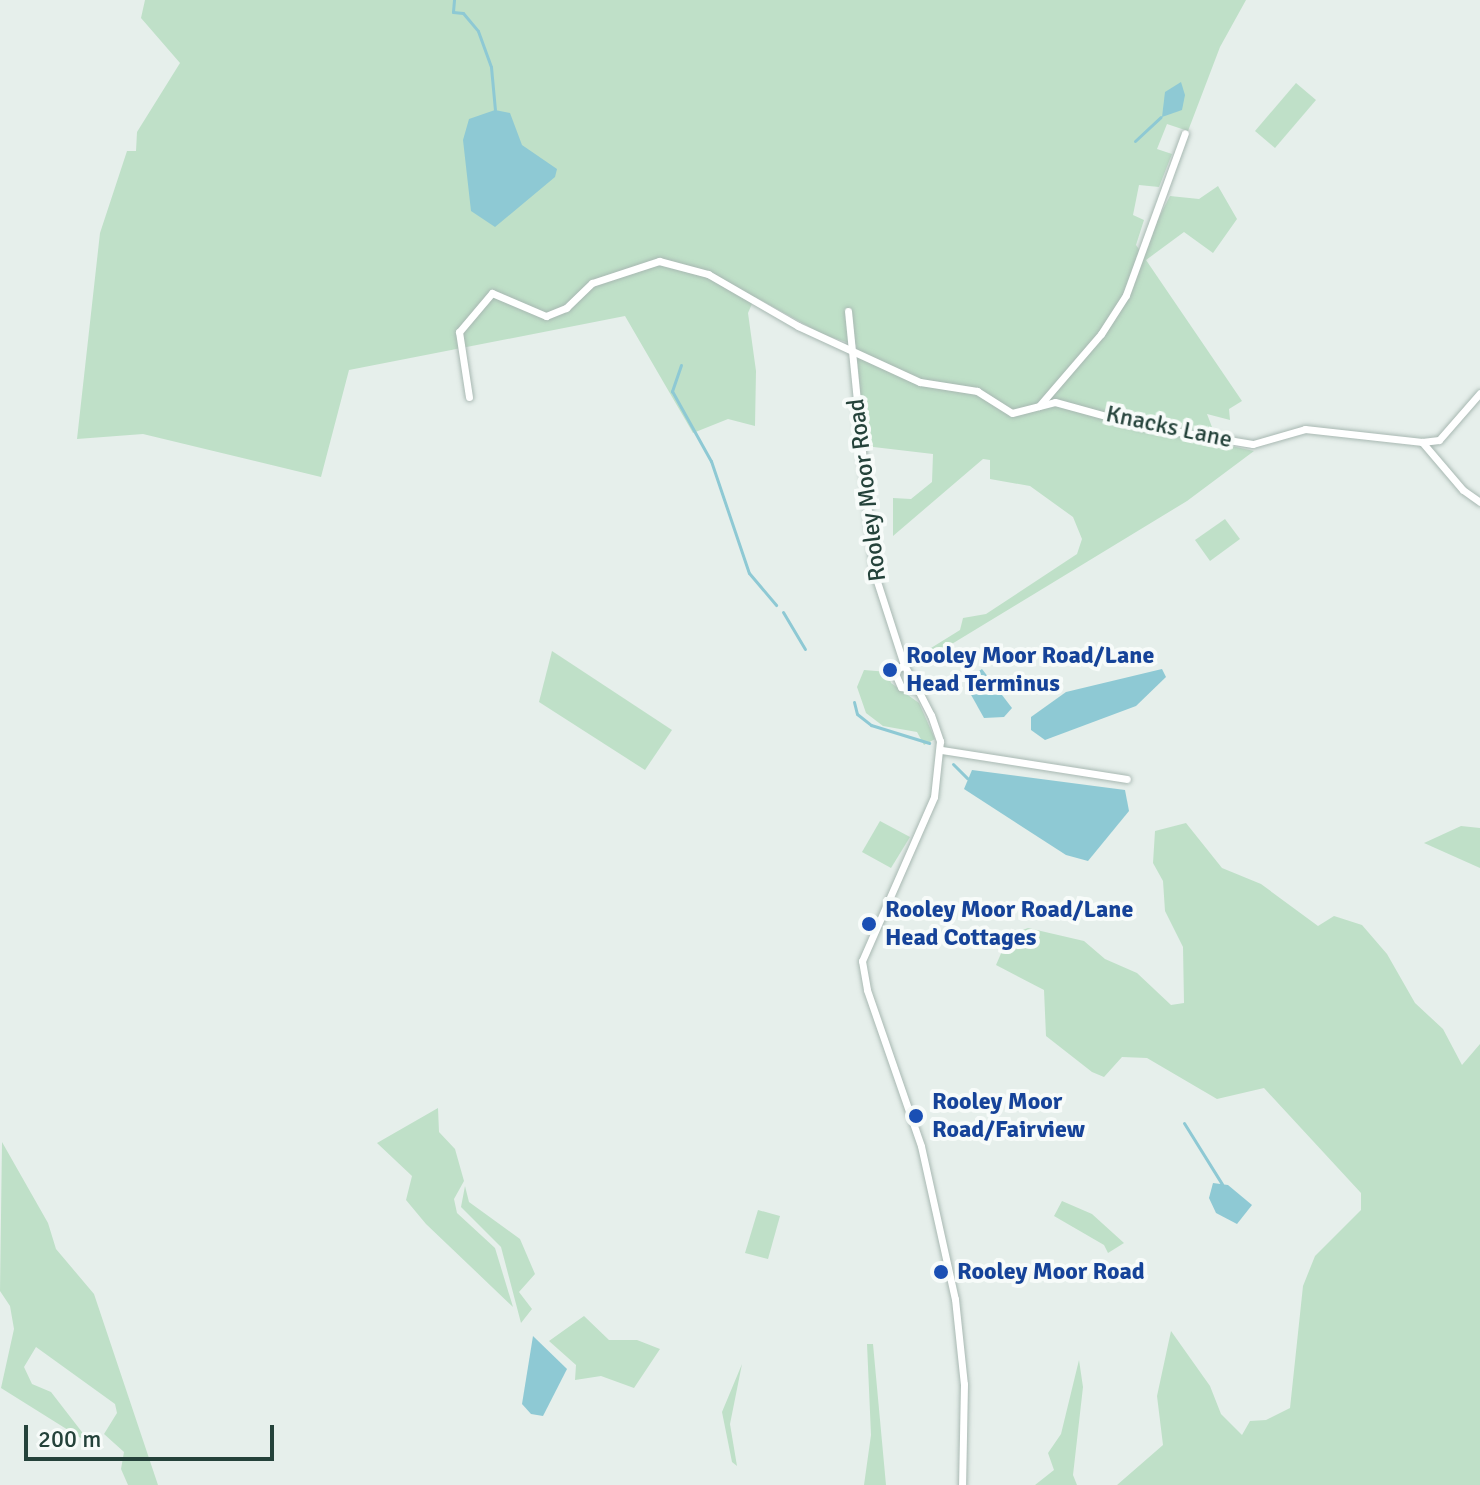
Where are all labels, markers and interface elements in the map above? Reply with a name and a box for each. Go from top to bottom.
street label: Rooley Moor Road [842,397,892,583]
street label: Knacks Lane [1103,400,1235,454]
place label: Rooley Moor Road/Lane Head Terminus [906,642,1154,698]
marker: Rooley Moor Road/Lane Head Terminus [881,661,899,679]
place label: Rooley Moor Road/Lane Head Cottages [885,896,1133,952]
marker: Rooley Moor Road/Lane Head Cottages [860,915,878,933]
place label: Rooley Moor Road/Fairview [932,1088,1085,1144]
marker: Rooley Moor Road/Fairview [907,1107,925,1125]
place label: Rooley Moor Road [957,1258,1145,1286]
marker: Rooley Moor Road [932,1263,950,1281]
scale bar [28,1409,278,1459]
text: 200 m [38,1424,101,1454]

